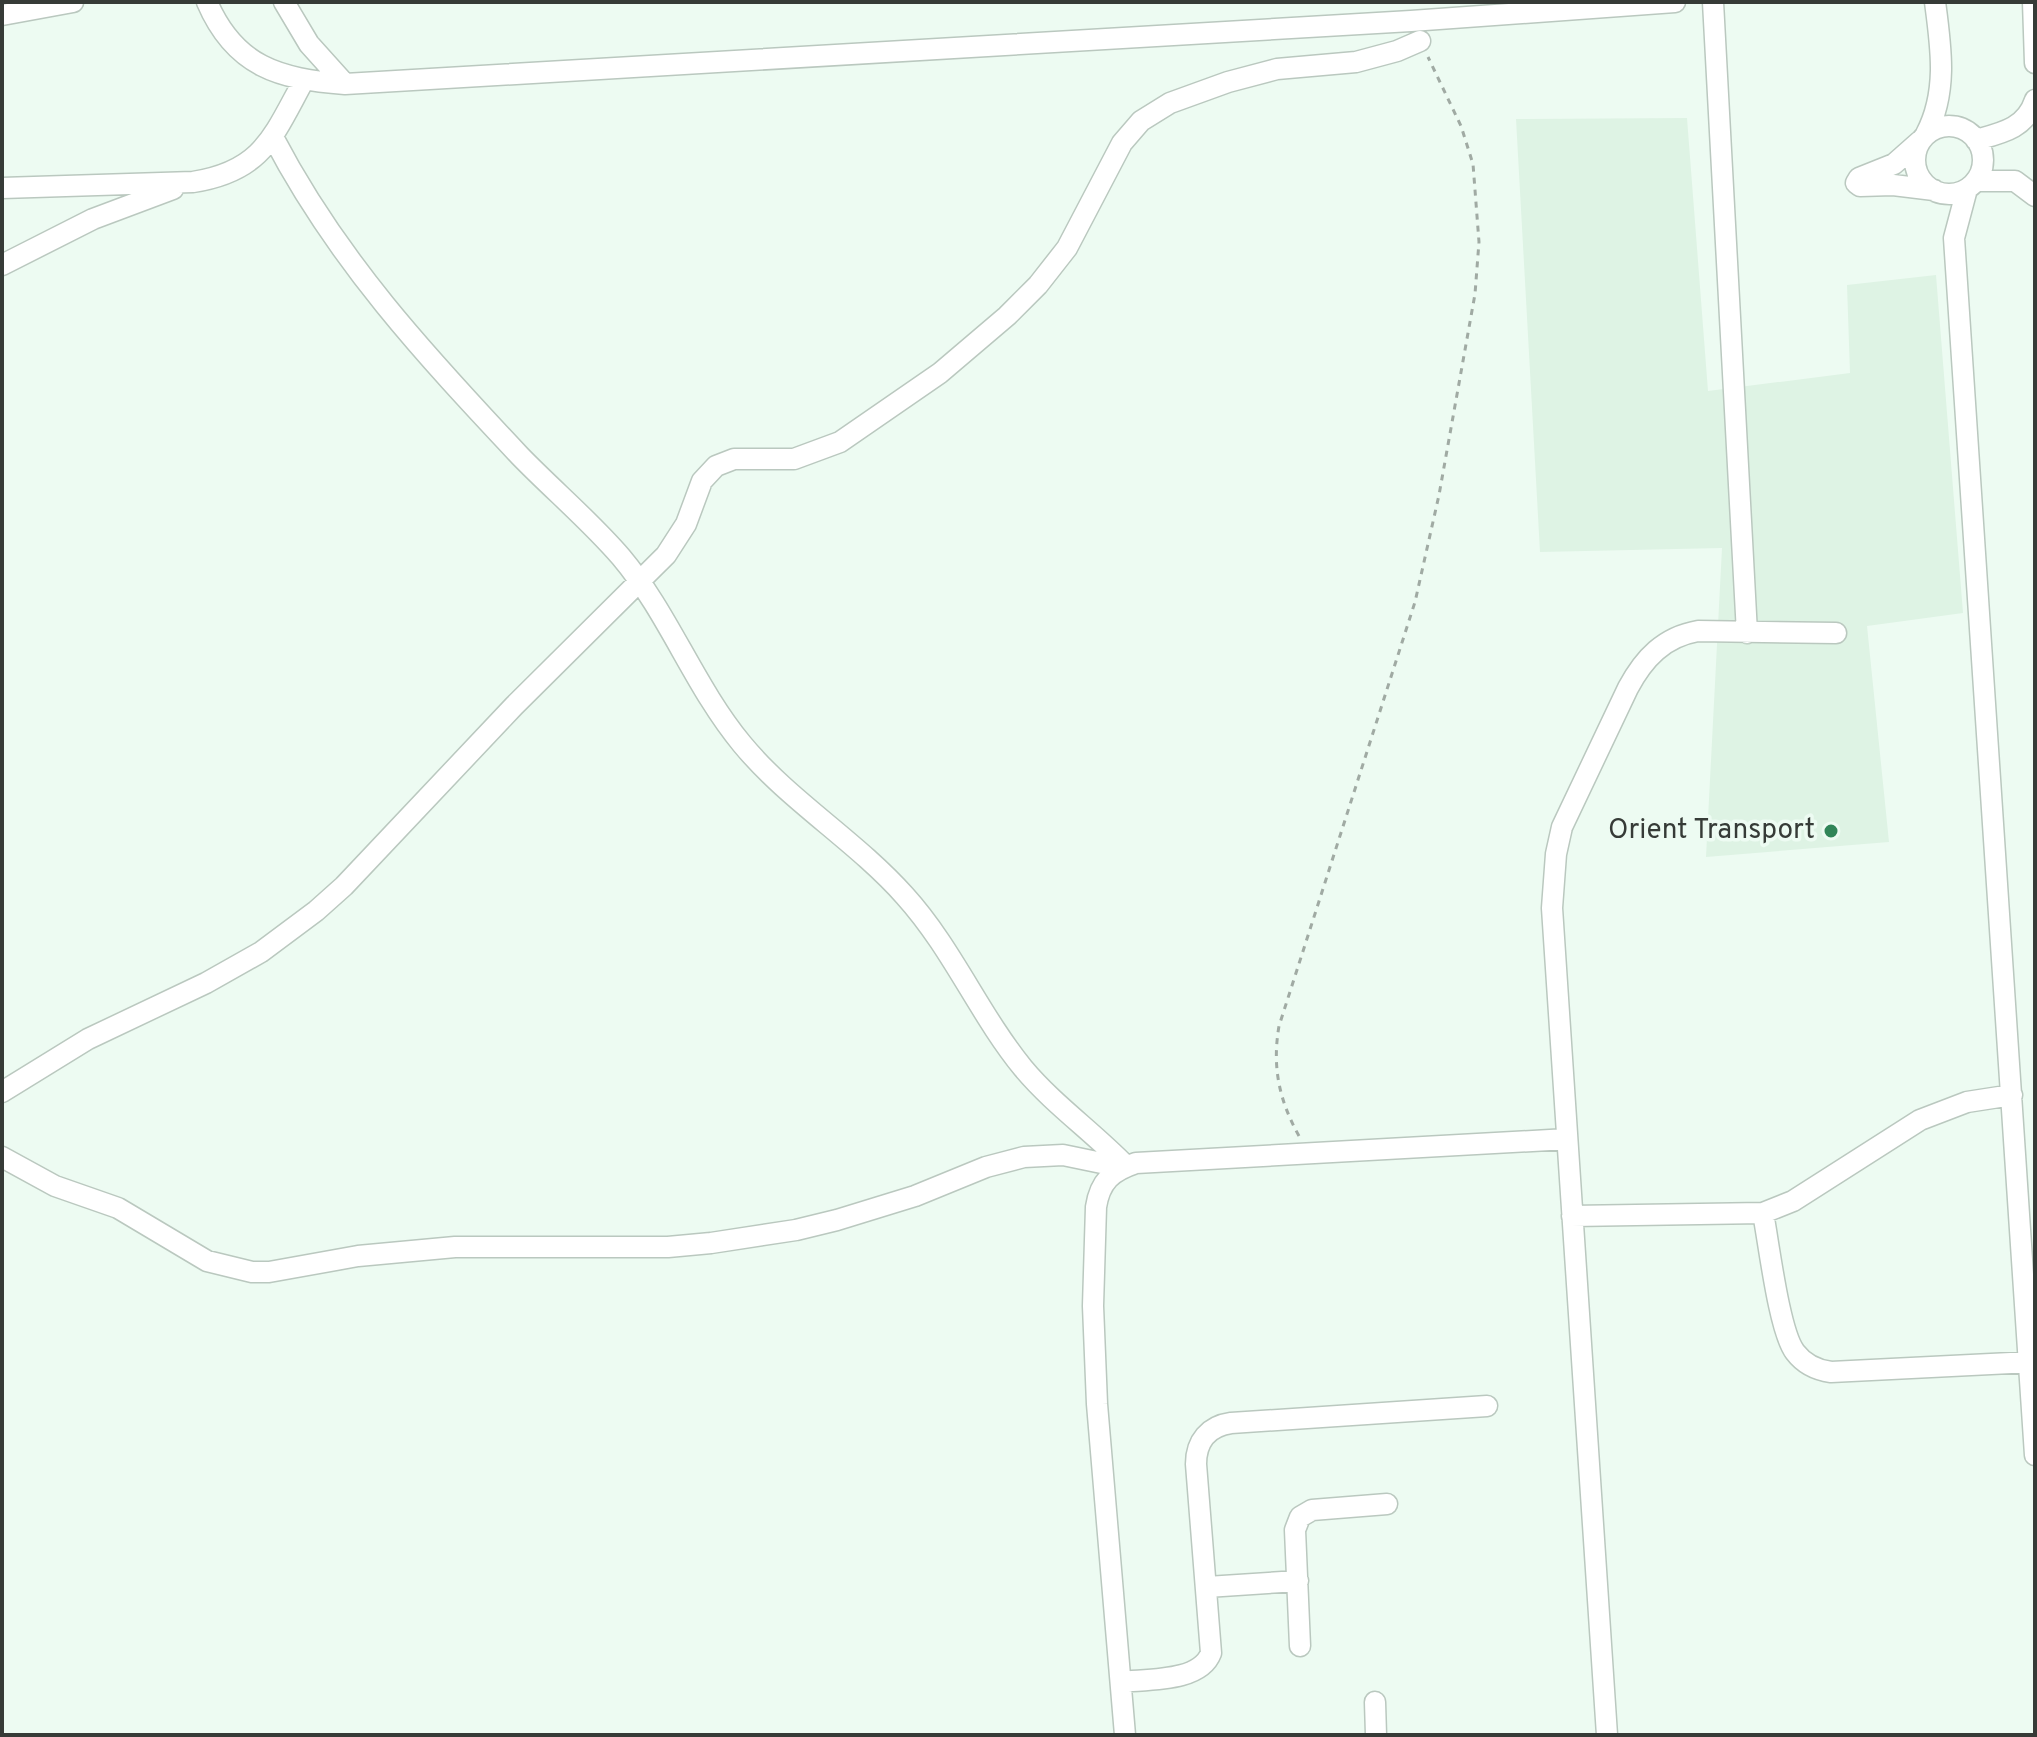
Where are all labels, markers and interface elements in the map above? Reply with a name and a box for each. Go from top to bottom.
place label: Orient Transport [1608,813,1815,849]
marker: Orient Transport [1822,822,1840,840]

